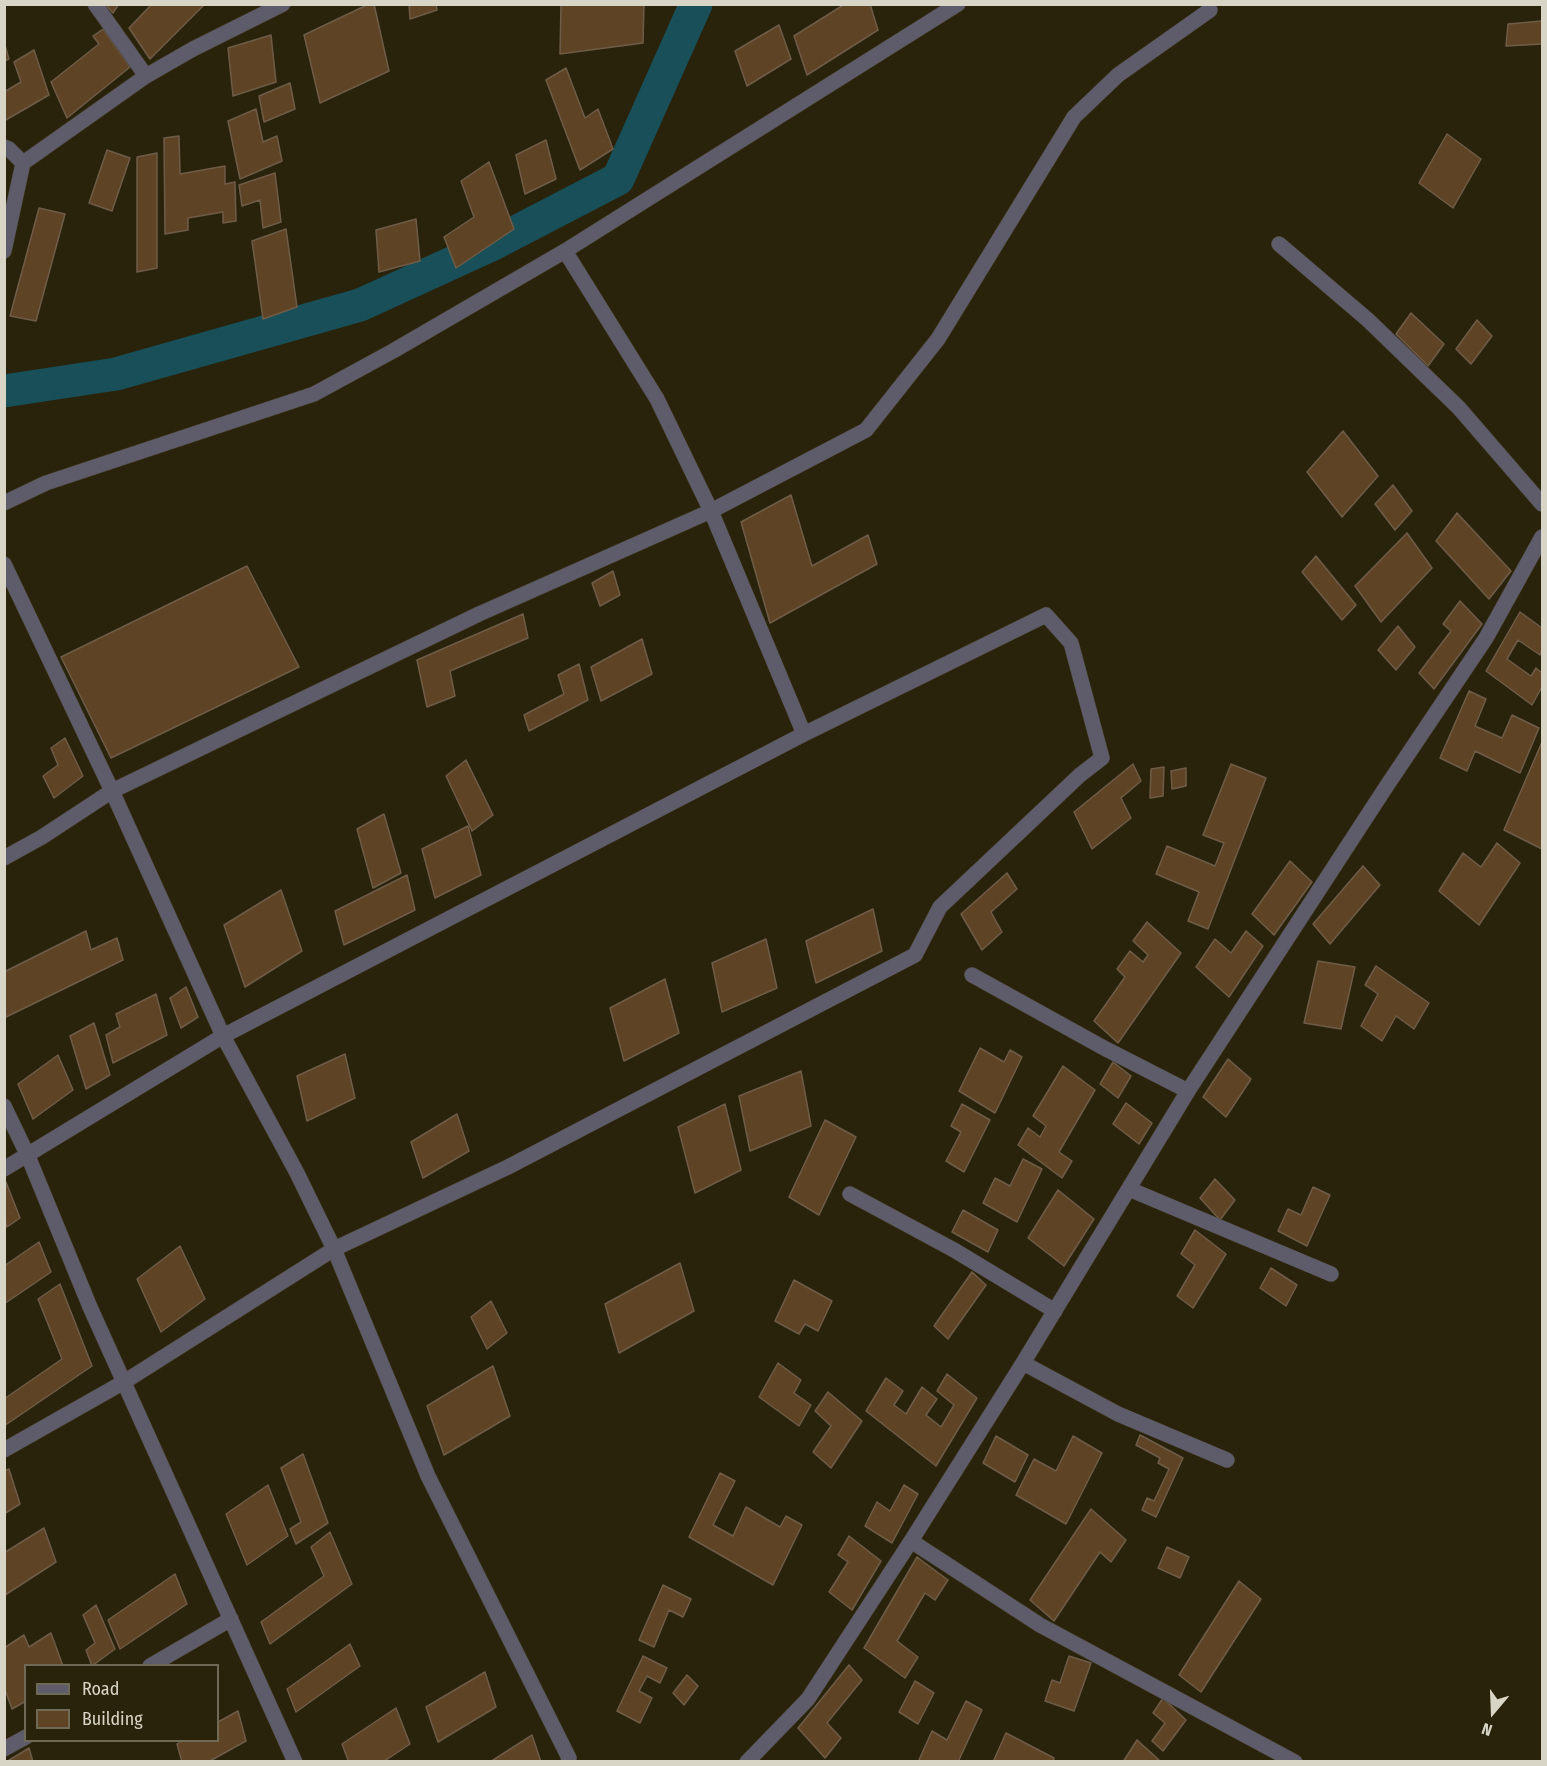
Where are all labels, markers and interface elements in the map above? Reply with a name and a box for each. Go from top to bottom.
legend [24,1664,219,1742]
text: Road [82,1678,119,1700]
north arrow [1463,1682,1523,1742]
text: Building [82,1708,143,1730]
text: N [1479,1719,1495,1740]

